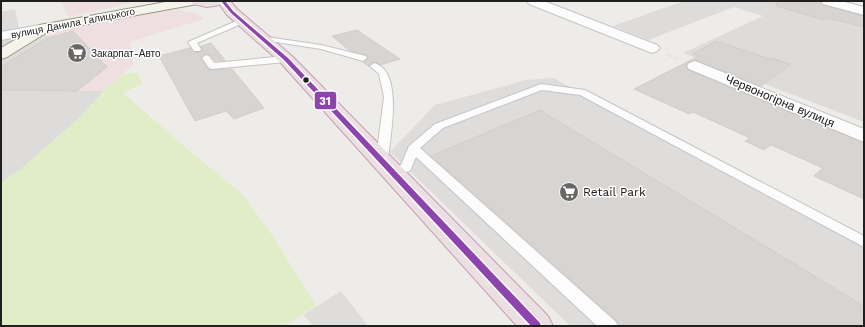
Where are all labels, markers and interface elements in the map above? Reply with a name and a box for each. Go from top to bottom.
street label: вулиця Данила Галицького [10,6,136,40]
supermarket icon: Закарпат-Авто [66,42,88,64]
place label: Закарпат-Авто [91,48,161,59]
street label: Червоногірна вулиця [723,72,837,130]
unlabelled marker [301,75,311,85]
line badge: 31 [314,91,337,110]
text: 31 [319,95,331,108]
supermarket icon: Retail Park [558,181,580,203]
place label: Retail Park [583,185,646,199]

